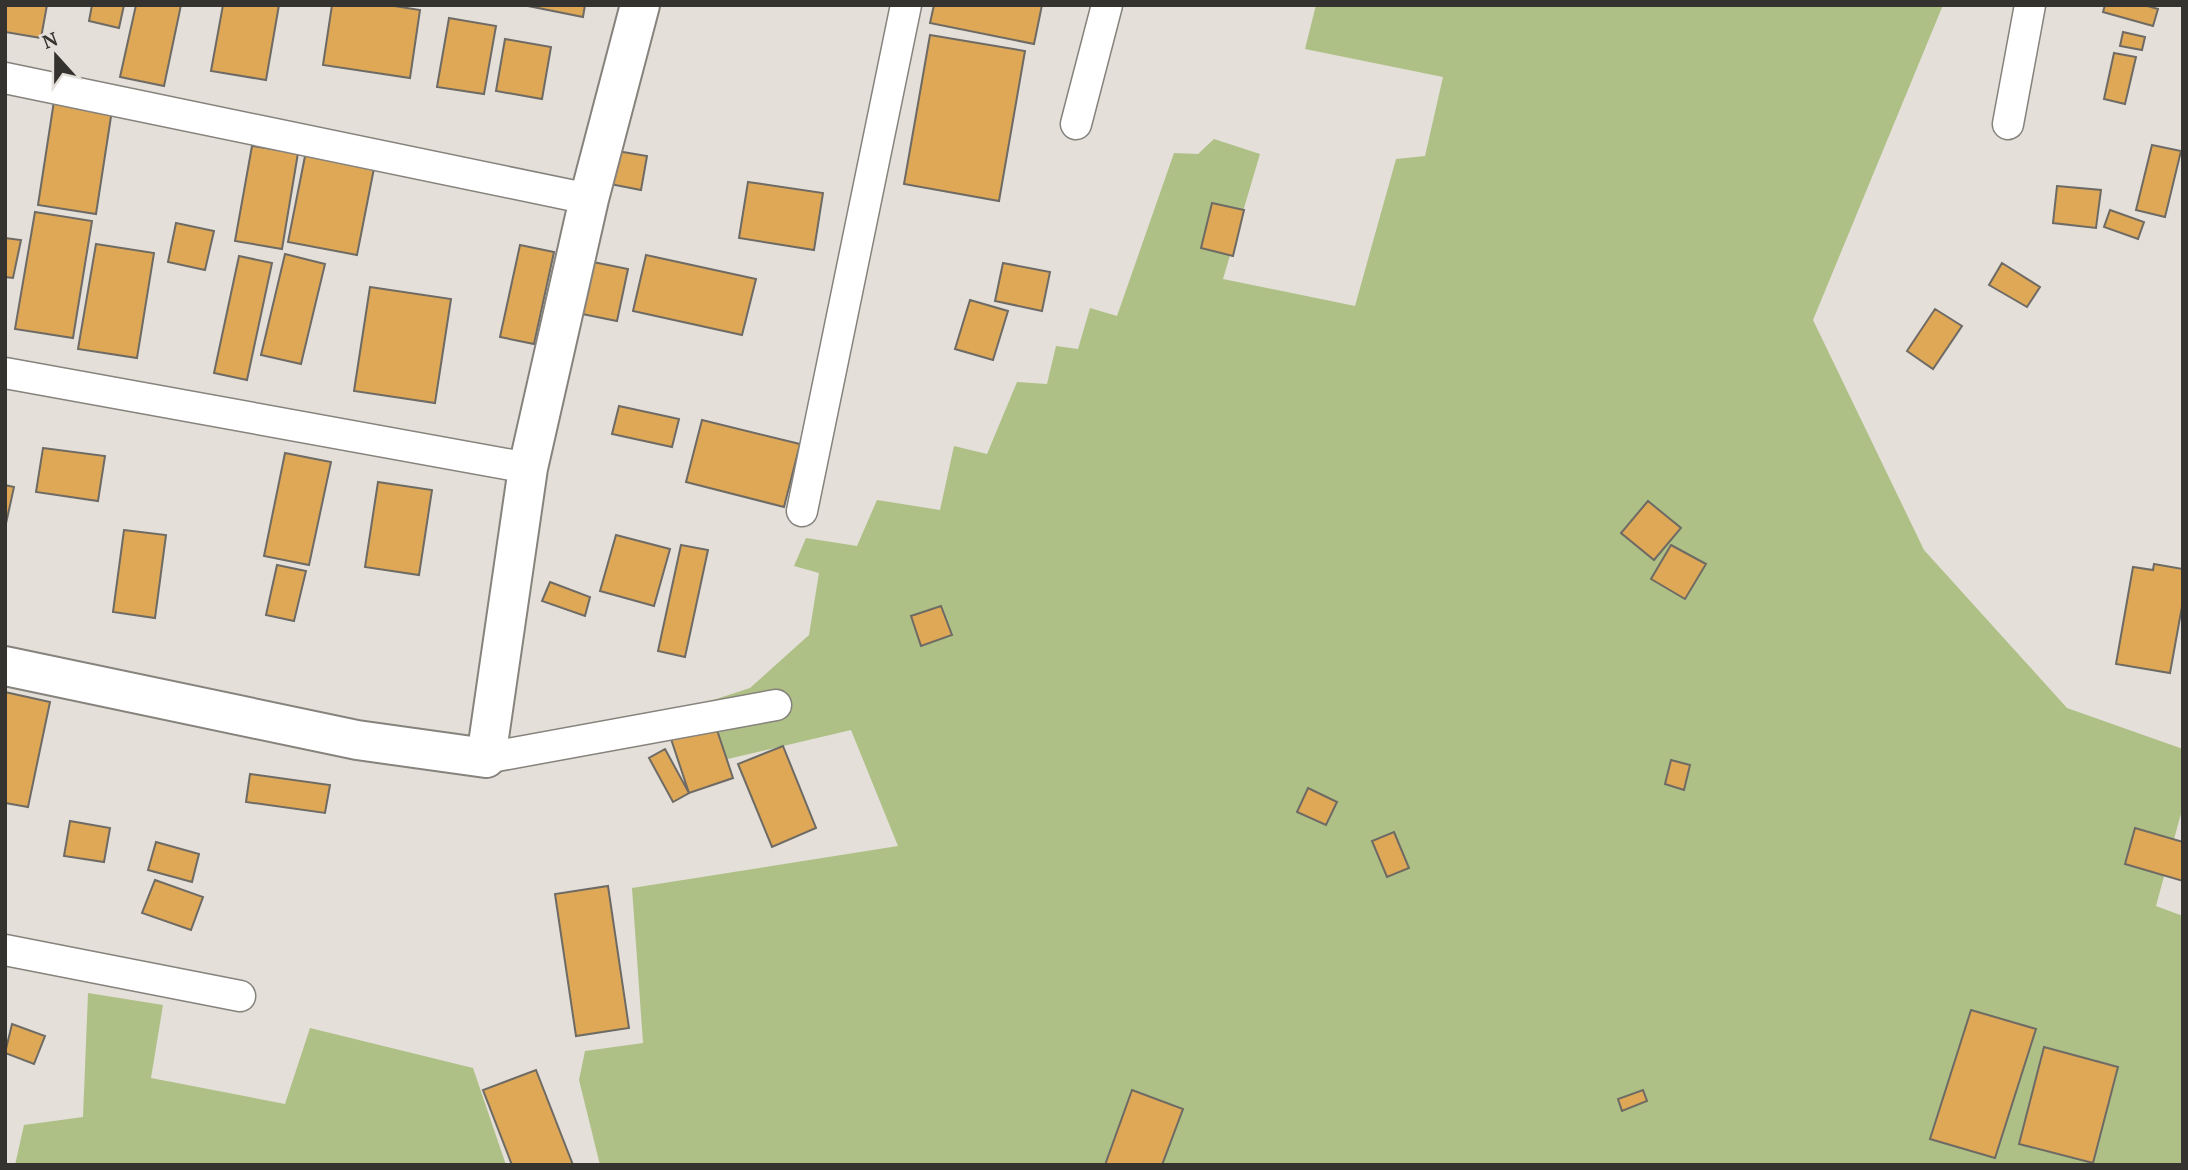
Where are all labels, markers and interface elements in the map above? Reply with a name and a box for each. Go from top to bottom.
north arrow [21,21,91,91]
text: N [39,25,61,54]

